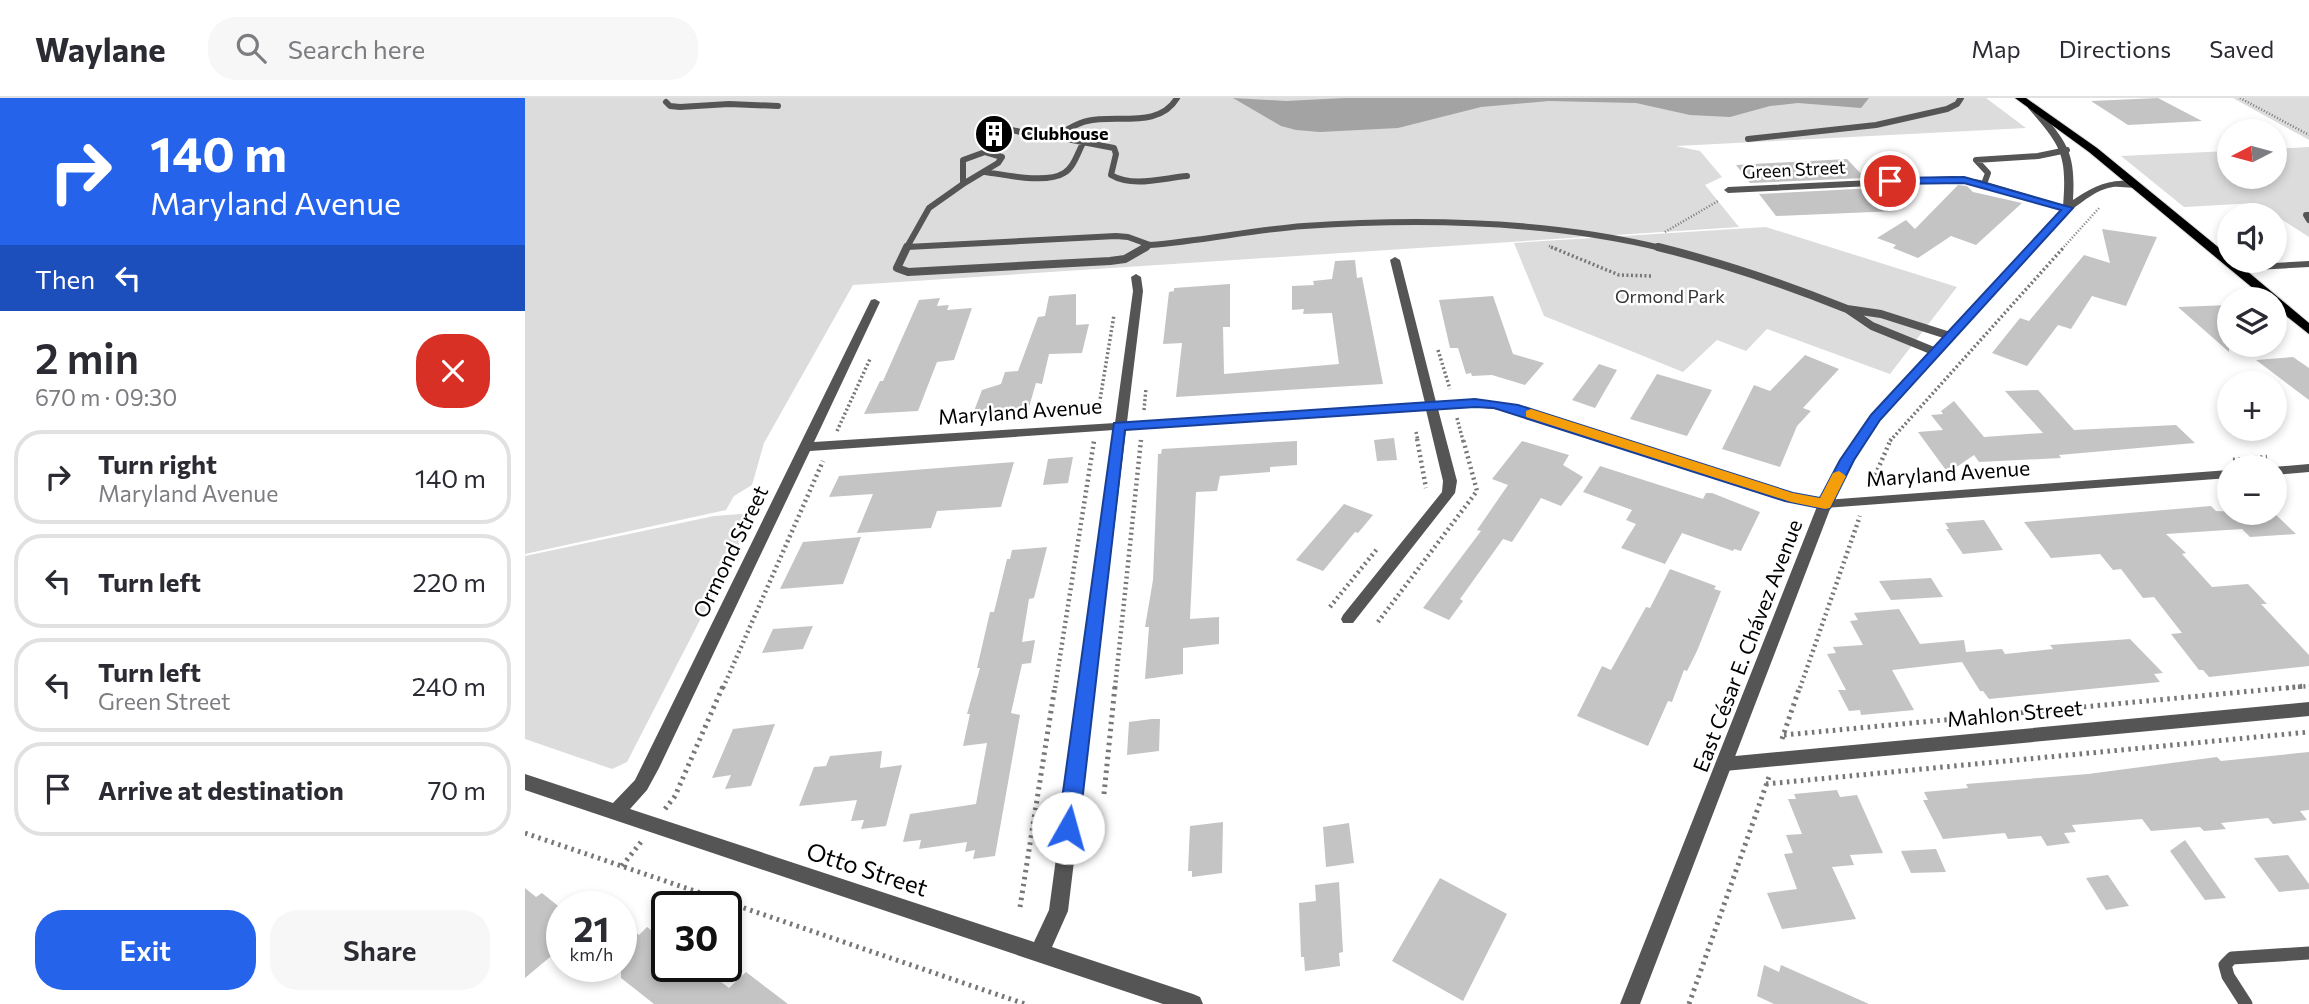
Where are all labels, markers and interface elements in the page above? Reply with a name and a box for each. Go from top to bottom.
search box [208,17,698,80]
text: Waylane [35,28,166,69]
icon: search [232,29,270,67]
text: Search here [288,33,425,64]
text: Map [1971,34,2021,63]
text: Directions [2059,34,2171,63]
text: Saved [2209,34,2274,63]
building icon: Clubhouse [973,113,1015,155]
north arrow [2217,119,2287,189]
map controls [2217,119,2287,525]
text: 140 m [150,122,287,182]
place label: Clubhouse [1021,122,1108,144]
icon: right [35,126,126,217]
pin [1860,151,1920,211]
street label: Green Street [1742,155,1846,183]
icon: arrive [1871,162,1909,200]
text: Maryland Avenue [150,182,401,222]
button: sound [2217,203,2287,273]
icon: left [109,259,147,297]
text: Then [35,263,95,294]
park label: Ormond Park [1615,285,1725,307]
button: layers [2217,287,2287,357]
text: 2 min [35,331,139,383]
button: close [416,334,490,408]
button: + [2217,371,2287,441]
text: 670 m · 09:30 [35,383,177,411]
street label: Maryland Avenue [937,392,1103,429]
text: Turn right [98,448,217,479]
street label: Maryland Avenue [1865,454,2031,491]
button: − [2217,455,2287,525]
icon: right [39,458,77,496]
text: 140 m [415,462,486,493]
text: Maryland Avenue [98,479,278,507]
street label: Ormond Street [687,481,772,622]
street label: East César E. Chávez Avenue [1687,516,1806,775]
icon: left [39,562,77,600]
text: Turn left [98,566,201,597]
text: 220 m [413,566,486,597]
text: Turn left [98,656,201,687]
icon: left [39,666,77,704]
text: 240 m [412,670,486,701]
text: Green Street [98,687,231,715]
street label: Mahlon Street [1946,694,2084,731]
icon: arrive [39,770,77,808]
text: Arrive at destination [98,774,344,805]
text: 70 m [428,774,486,805]
position arrow [1031,791,1105,865]
street label: Otto Street [803,835,932,902]
speed limit sign: 30 [651,891,742,982]
text: 21 [574,906,609,949]
button: Exit [35,910,256,990]
button: Share [270,910,490,990]
text: km/h [570,943,613,965]

